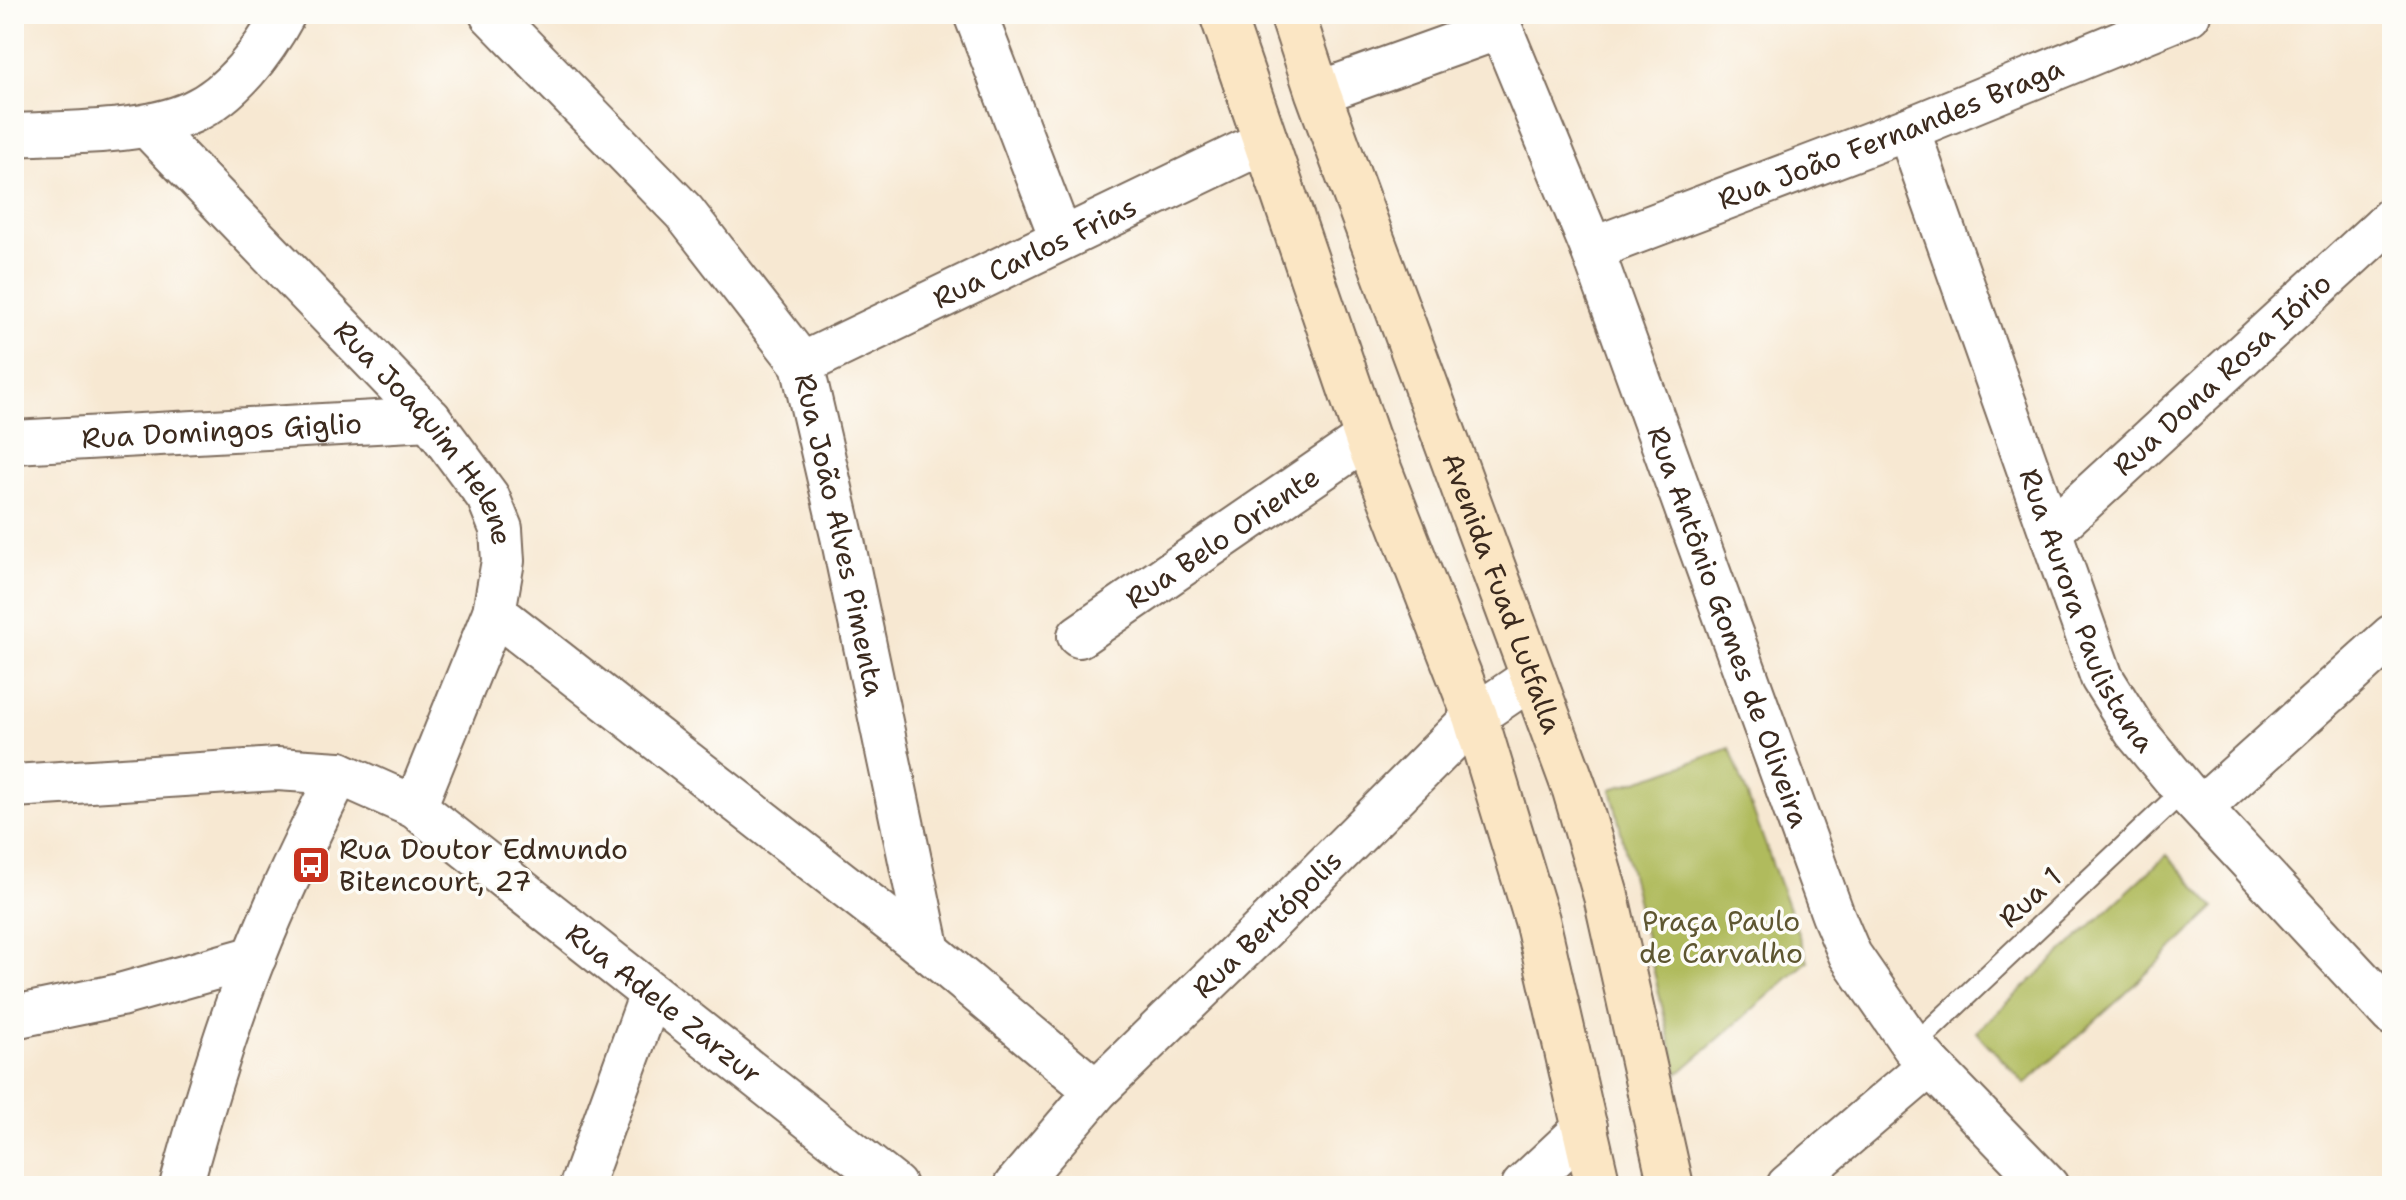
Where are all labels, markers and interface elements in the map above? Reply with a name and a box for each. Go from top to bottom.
street label: Rua João Fernandes Braga [1712,49,2069,218]
street label: Rua Carlos Frias [926,187,1143,317]
street label: Rua Dona Rosa Iório [2104,264,2339,484]
street label: Rua Joaquim Helene [326,312,521,546]
street label: Rua João Alves Pimenta [786,370,894,700]
street label: Rua Domingos Giglio [81,404,363,457]
street label: Rua Antônio Gomes de Oliveira [1639,421,1819,833]
street label: Avenida Fuad Lutfalla [1433,447,1571,739]
street label: Rua Belo Oriente [1118,457,1327,618]
street label: Rua Aurora Paulistana [2010,463,2164,760]
place label: Rua Doutor Edmundo Bitencourt, 27 [339,830,628,900]
street label: Rua Bertópolis [1184,842,1350,1006]
bus stop icon: Rua Doutor Edmundo Bitencourt, 27 [290,844,332,886]
street label: Rua 1 [1990,858,2070,936]
park label: Praça Paulo de Carvalho [1639,902,1803,972]
street label: Rua Adele Zarzur [558,914,770,1093]

